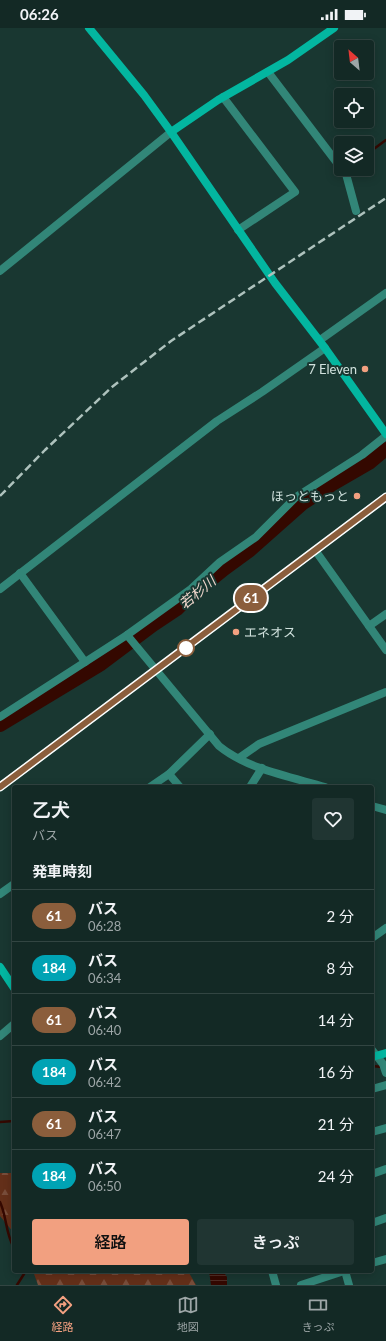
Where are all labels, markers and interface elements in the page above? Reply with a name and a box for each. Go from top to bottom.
text: 06:26 [20,5,59,23]
north arrow [334,40,374,80]
map controls [334,40,374,176]
button: locate [334,88,374,128]
button: layers [334,136,374,176]
place label: 7 Eleven [308,361,357,377]
marker: 7 Eleven [360,364,370,374]
place label: ほっともっと [271,488,349,504]
marker: ほっともっと [352,491,362,501]
water label: 若杉川 [175,571,220,612]
line badge: 61 [233,585,269,611]
text: 61 [243,589,259,606]
place label: エネオス [244,624,296,640]
marker: エネオス [231,627,241,637]
unlabelled marker [177,639,195,657]
text: 乙犬 [32,798,70,821]
button: heart [312,798,354,840]
text: バス [32,827,58,843]
text: 発車時刻 [32,862,92,880]
text: バス [88,899,118,917]
text: 61 [46,907,62,924]
text: 2 分 [326,907,354,925]
text: 06:28 [88,918,121,934]
text: バス [88,951,118,969]
text: 184 [42,959,66,976]
text: 8 分 [326,959,354,977]
text: 06:34 [88,970,121,986]
text: バス [88,1003,118,1021]
text: 61 [46,1011,62,1028]
text: 14 分 [318,1011,354,1029]
text: 06:40 [88,1022,121,1038]
text: バス [88,1055,118,1073]
text: 184 [42,1063,66,1080]
text: 16 分 [318,1063,354,1081]
text: 06:42 [88,1074,121,1090]
text: バス [88,1107,118,1125]
text: 61 [46,1115,62,1132]
text: 21 分 [318,1115,354,1133]
text: 06:47 [88,1126,121,1142]
text: バス [88,1159,118,1177]
text: 184 [42,1167,66,1184]
text: 24 分 [318,1167,354,1185]
text: 06:50 [88,1178,121,1194]
button: 経路 [32,1219,189,1265]
button: きっぷ [197,1219,354,1265]
tab: 経路 [52,1294,74,1334]
tab: 地図 [177,1294,199,1334]
tab: きっぷ [302,1294,334,1334]

